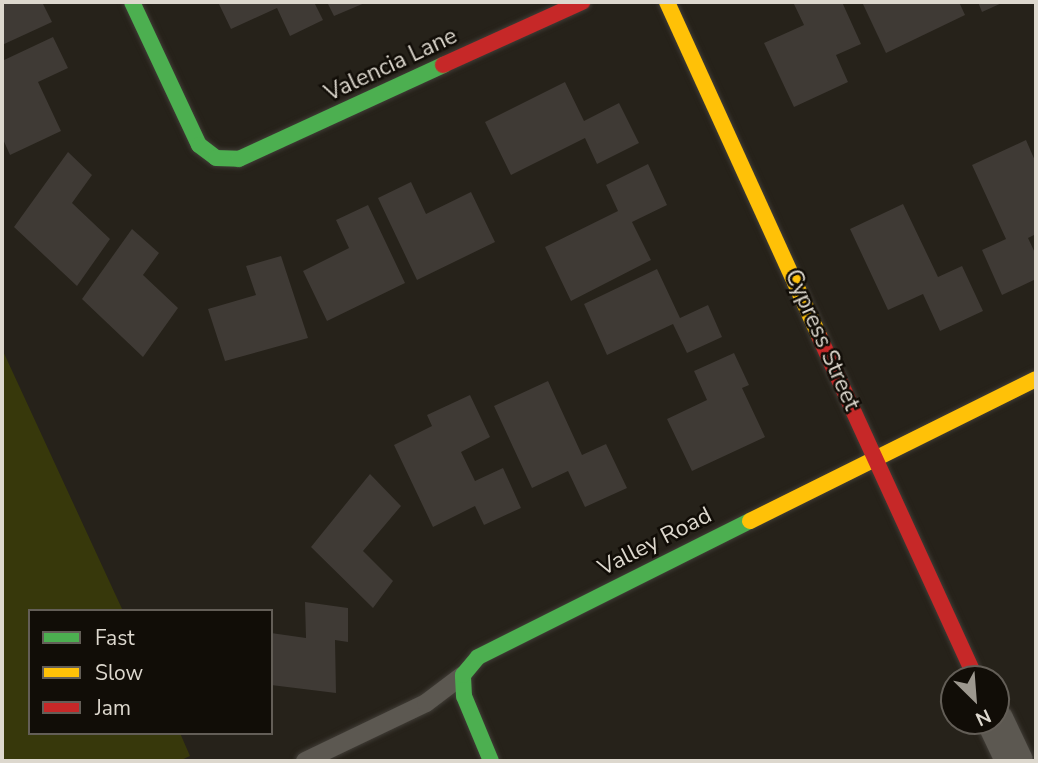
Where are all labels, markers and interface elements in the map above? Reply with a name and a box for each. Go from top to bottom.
street label: Valencia Lane [320,22,462,108]
street label: Cypress Street [779,265,865,415]
street label: Valley Road [594,502,716,582]
legend [28,609,273,735]
text: Fast [95,624,135,652]
text: Slow [95,659,143,687]
north arrow [940,665,1010,735]
text: Jam [95,694,131,722]
text: N [971,702,995,732]

